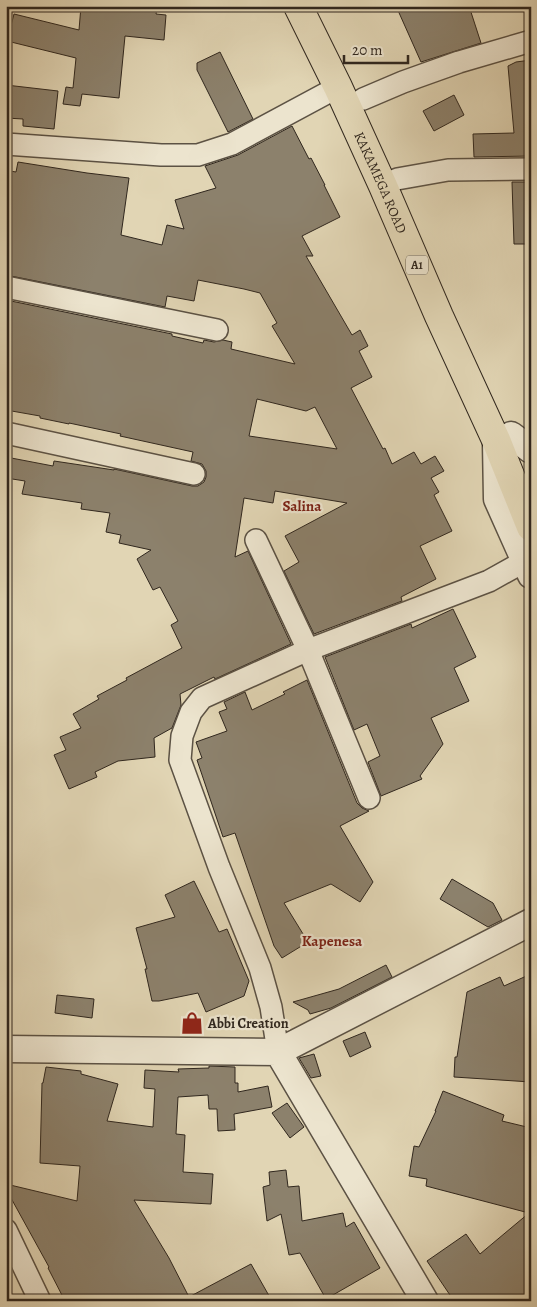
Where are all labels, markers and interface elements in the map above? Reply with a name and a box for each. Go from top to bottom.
scale bar [344,32,408,64]
text: 20 m [352,40,383,60]
street label: KAKAMEGA ROAD [350,128,412,237]
road number: A1 [406,256,428,274]
district label: Salina [282,496,322,516]
district label: Kapenesa [302,931,363,951]
shop icon: Abbi Creation [179,1010,205,1036]
place label: Abbi Creation [207,1014,289,1033]

